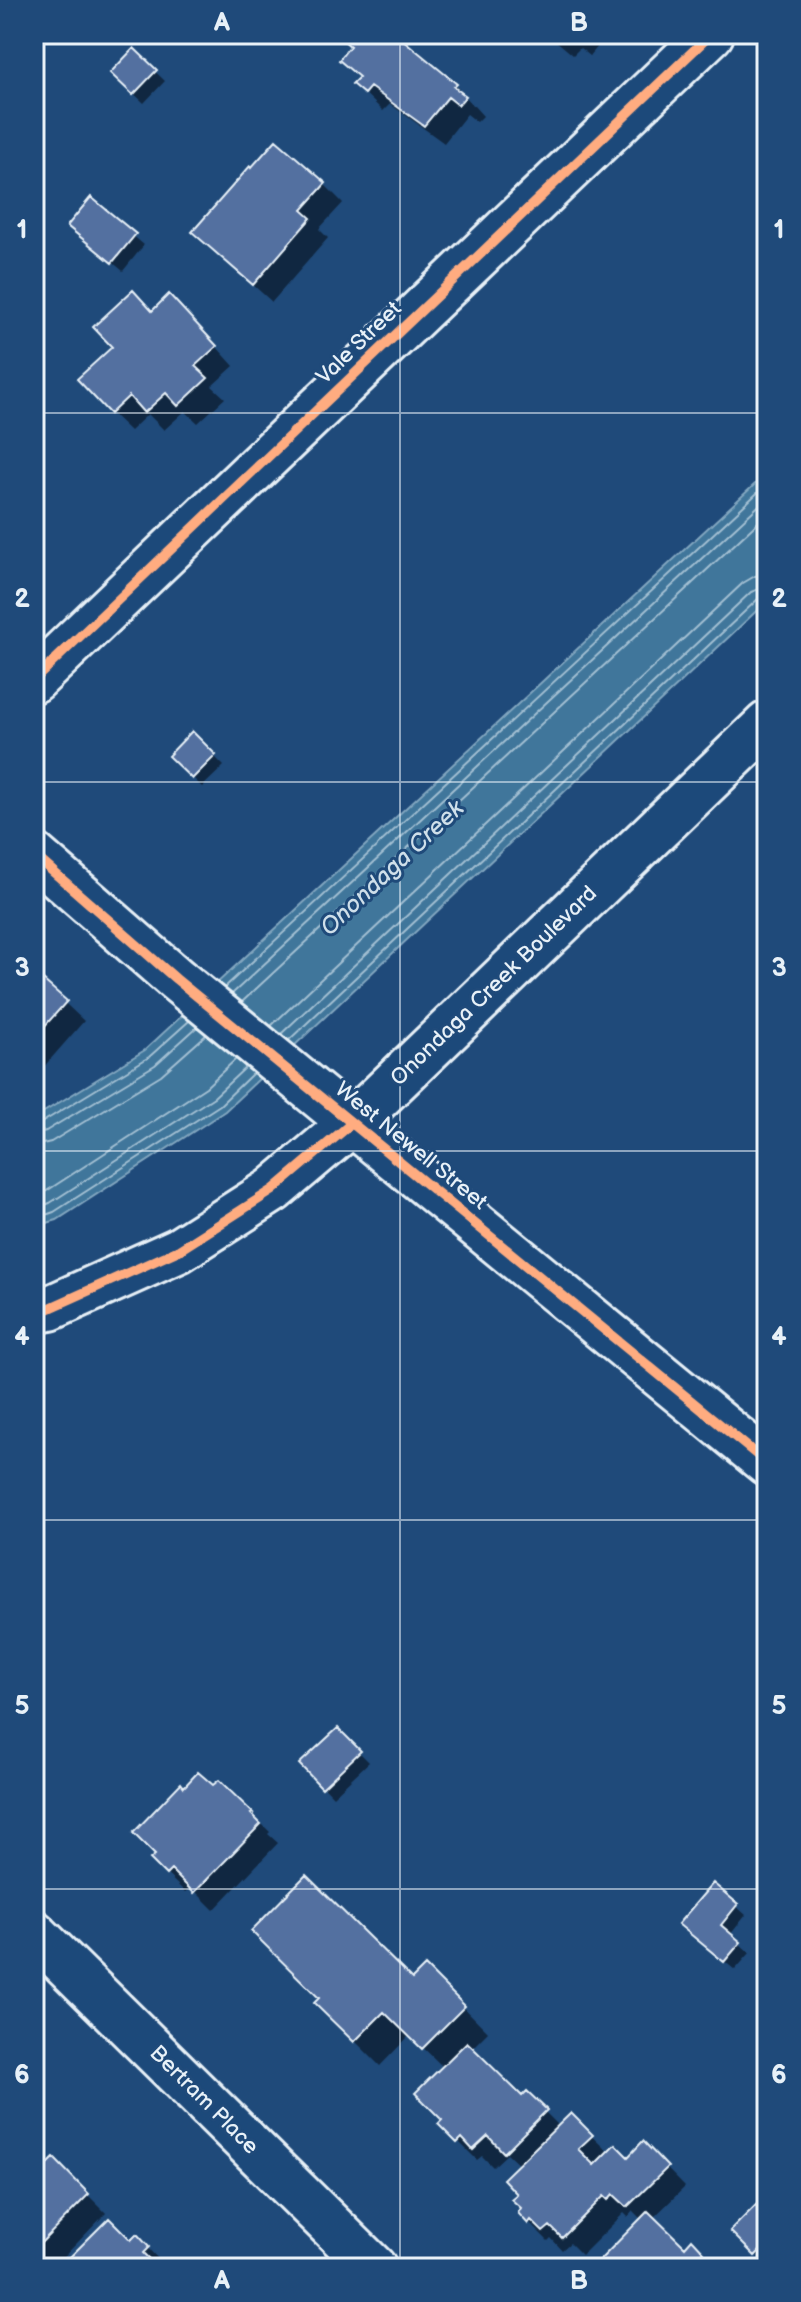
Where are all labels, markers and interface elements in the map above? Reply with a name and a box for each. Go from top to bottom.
text: A [213,8,230,39]
text: B [570,8,588,39]
text: 1 [17,215,27,246]
text: 1 [774,215,784,246]
street label: Vale Street [311,296,407,390]
text: 2 [14,584,30,615]
text: 2 [771,584,787,615]
water label: Onondaga Creek [314,793,471,942]
street label: Onondaga Creek Boulevard [385,880,603,1092]
text: 3 [14,953,30,984]
text: 3 [771,953,787,984]
street label: West Newell Street [329,1076,493,1216]
text: 4 [14,1322,30,1353]
text: 4 [771,1322,787,1353]
text: 5 [14,1691,30,1722]
text: 5 [771,1691,787,1722]
street label: Bertram Place [144,2040,264,2160]
text: 6 [14,2060,30,2091]
text: 6 [771,2060,787,2091]
text: A [213,2266,230,2297]
text: B [570,2266,588,2297]

